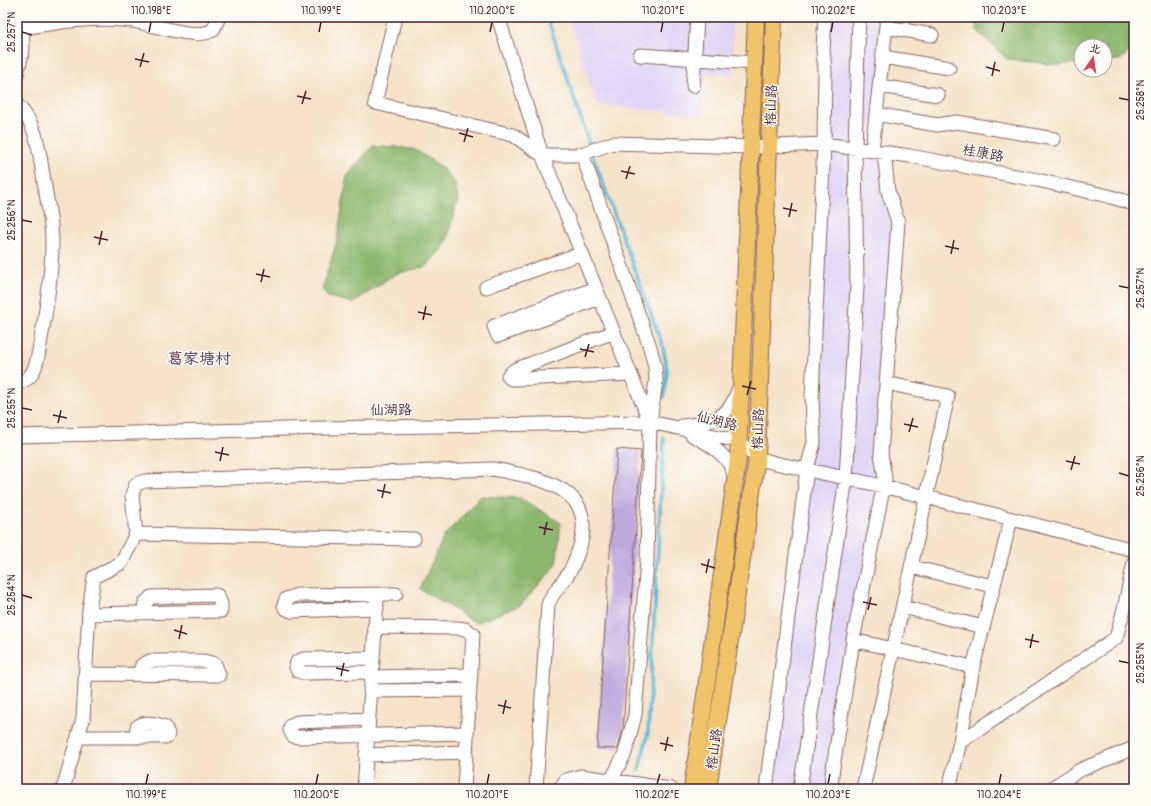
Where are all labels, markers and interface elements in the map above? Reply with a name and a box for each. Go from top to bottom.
text: 110.198°E [131,5,171,17]
text: 110.199°E [301,5,341,17]
text: 110.200°E [469,5,515,17]
text: 110.201°E [642,5,684,17]
text: 110.202°E [811,5,855,17]
text: 110.203°E [982,5,1026,17]
text: 25.257°N [6,11,18,52]
north arrow [1073,38,1113,78]
text: 北 [1088,41,1102,56]
text: 25.258°N [1135,80,1147,120]
street label: 榕山路 [762,84,780,126]
street label: 桂康路 [961,141,1005,165]
text: 25.256°N [6,199,18,241]
text: 25.257°N [1135,267,1147,308]
district label: 葛家塘村 [167,349,231,369]
text: 25.255°N [6,387,18,428]
street label: 仙湖路 [370,401,412,419]
street label: 仙湖路 [695,408,739,434]
street label: 榕山路 [749,408,767,450]
text: 25.256°N [1135,455,1147,497]
text: 25.254°N [6,574,18,616]
text: 25.255°N [1135,642,1147,683]
street label: 榕山路 [703,727,725,771]
text: 110.199°E [126,789,166,801]
text: 110.200°E [293,789,339,801]
text: 110.201°E [466,789,508,801]
text: 110.202°E [635,789,679,801]
text: 110.203°E [806,789,850,801]
text: 110.204°E [977,789,1021,801]

